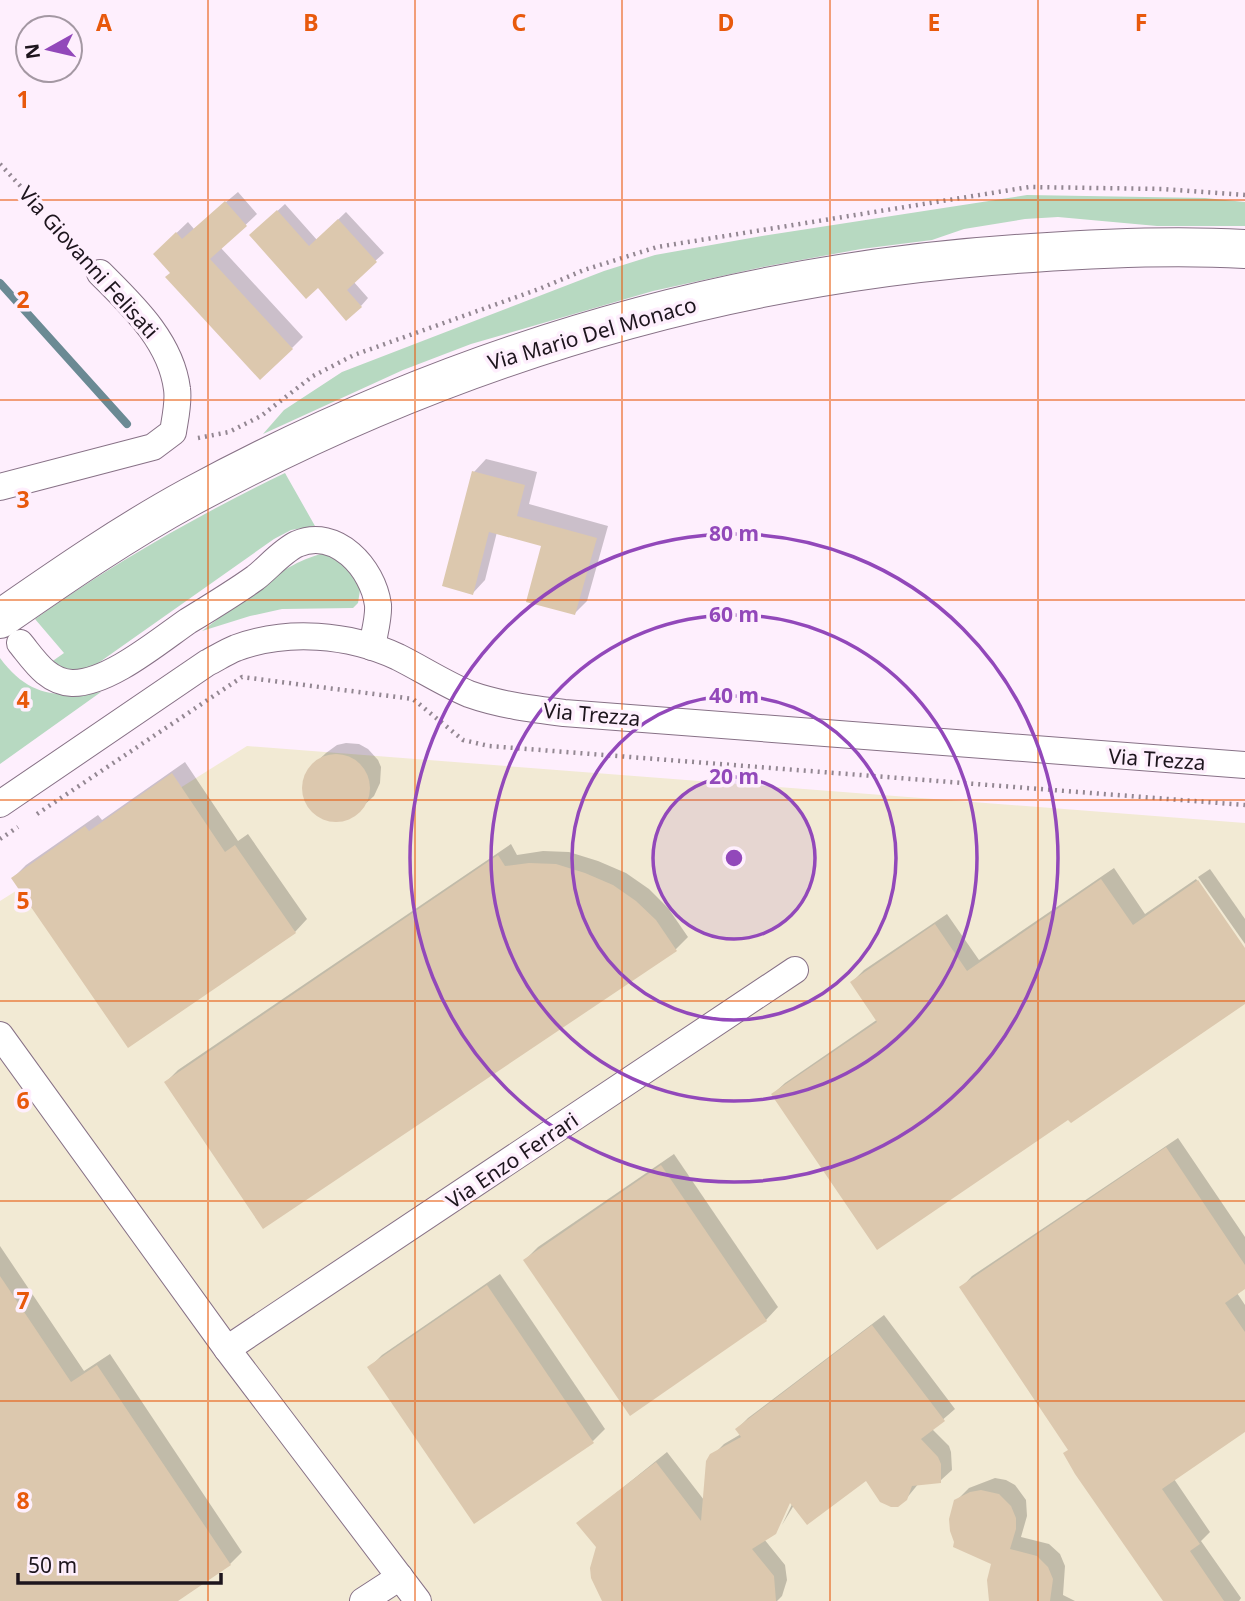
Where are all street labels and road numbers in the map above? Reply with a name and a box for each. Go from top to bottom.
street label: Via Giovanni Felisati [13,180,165,344]
street label: Via Mario Del Monaco [484,290,700,376]
street label: Via Trezza [542,696,642,732]
street label: Via Trezza [1107,742,1207,776]
street label: Via Enzo Ferrari [441,1105,583,1215]

